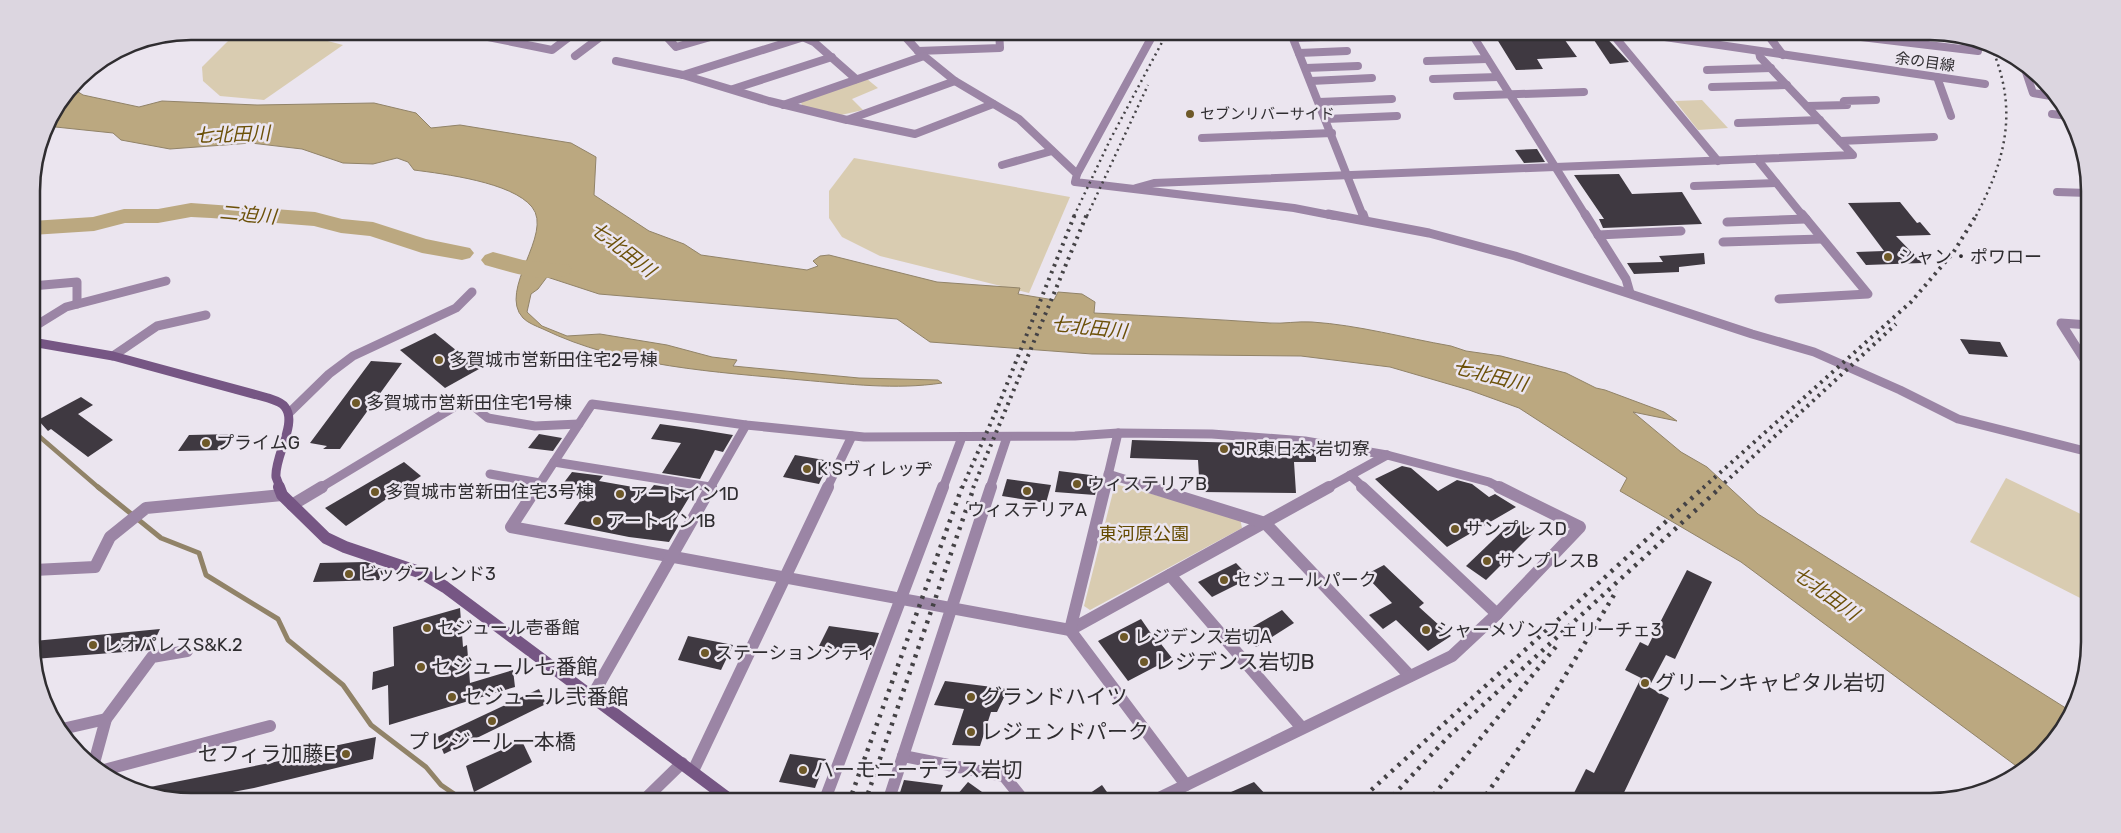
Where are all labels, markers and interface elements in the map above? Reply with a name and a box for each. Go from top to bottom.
street label: 余の目線 [1894,49,1956,75]
place label: セブンリバーサイド [1200,105,1335,123]
marker: セブンリバーサイド [1184,108,1196,120]
water label: 七北田川 [194,122,272,147]
water label: 二迫川 [219,201,279,229]
water label: 七北田川 [586,217,661,283]
place label: シャン・ポワロー [1898,246,2042,268]
marker: シャン・ポワロー [1882,251,1894,263]
water label: 七北田川 [1050,312,1130,343]
place label: 多賀城市営新田住宅2号棟 [449,349,658,371]
marker: 多賀城市営新田住宅2号棟 [433,354,445,366]
water label: 七北田川 [1450,355,1531,396]
place label: 多賀城市営新田住宅1号棟 [366,392,572,414]
marker: 多賀城市営新田住宅1号棟 [350,397,362,409]
place label: プライムG [216,432,300,454]
marker: プライムG [200,437,212,449]
place label: JR東日本 岩切寮 [1234,438,1370,460]
marker: JR東日本 岩切寮 [1218,443,1230,455]
place label: K'Sヴィレッヂ [817,458,933,480]
marker: K'Sヴィレッヂ [801,463,813,475]
place label: ウィステリアB [1087,473,1207,495]
marker: ウィステリアB [1071,478,1083,490]
place label: 多賀城市営新田住宅3号棟 [385,481,594,503]
place label: アートイン1D [630,483,739,505]
marker: ウィステリアA [1021,485,1033,497]
marker: 多賀城市営新田住宅3号棟 [369,486,381,498]
marker: アートイン1D [614,488,626,500]
place label: ウィステリアA [967,499,1087,521]
place label: アートイン1B [607,510,716,532]
marker: アートイン1B [591,515,603,527]
place label: サンプレスD [1465,518,1567,540]
park label: 東河原公園 [1099,523,1189,545]
marker: サンプレスD [1449,523,1461,535]
place label: サンプレスB [1497,550,1598,572]
marker: サンプレスB [1481,555,1493,567]
water label: 七北田川 [1788,562,1865,626]
place label: ビッグフレンド3 [359,563,496,585]
marker: ビッグフレンド3 [343,568,355,580]
place label: セジュールパーク [1234,569,1377,591]
marker: セジュールパーク [1218,574,1230,586]
place label: セジュール壱番館 [437,617,580,639]
place label: シャーメゾンフェリーチェ3 [1436,619,1662,641]
marker: セジュール壱番館 [421,622,433,634]
marker: シャーメゾンフェリーチェ3 [1420,624,1432,636]
place label: レジデンス岩切A [1134,626,1272,648]
marker: レジデンス岩切A [1118,631,1130,643]
place label: レオパレスS&K.2 [103,634,243,656]
marker: レオパレスS&K.2 [87,639,99,651]
place label: ステーションシティ [715,642,876,664]
marker: ステーションシティ [699,647,711,659]
place label: レジデンス岩切B [1154,649,1315,674]
place label: セジュール七番館 [431,654,598,679]
marker: レジデンス岩切B [1138,656,1150,668]
marker: セジュール七番館 [415,661,427,673]
place label: グリーンキャピタル岩切 [1655,670,1885,695]
marker: グリーンキャピタル岩切 [1639,677,1651,689]
place label: セジュール弐番館 [462,684,629,709]
place label: グランドハイツ [981,684,1128,709]
marker: セジュール弐番館 [446,691,458,703]
marker: グランドハイツ [965,691,977,703]
marker: プレジール一本橋 [486,715,498,727]
place label: レジェンドパーク [981,719,1149,744]
marker: レジェンドパーク [965,726,977,738]
place label: プレジール一本橋 [408,729,576,754]
place label: セフィラ加藤E [198,741,336,766]
marker: セフィラ加藤E [340,748,352,760]
place label: ハーモニーテラス岩切 [813,757,1023,782]
marker: ハーモニーテラス岩切 [797,764,809,776]

